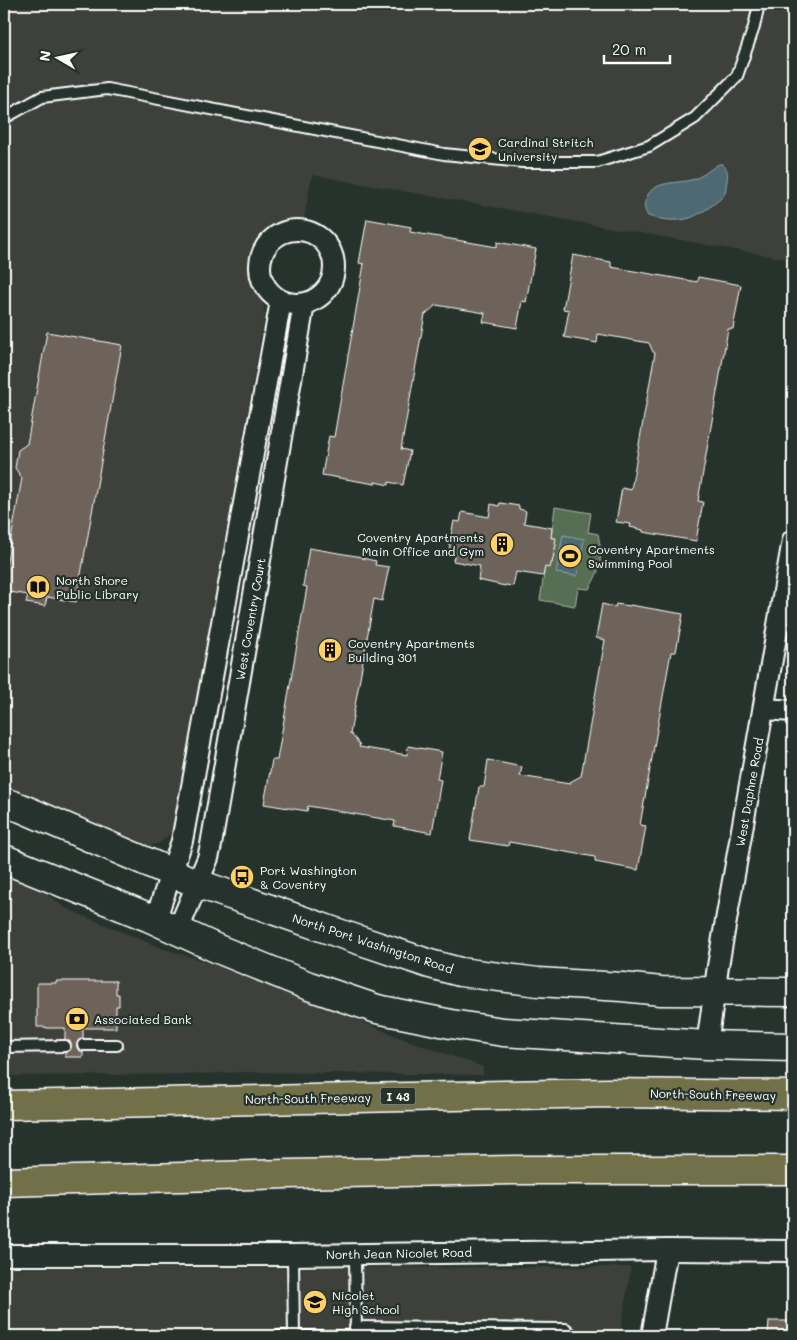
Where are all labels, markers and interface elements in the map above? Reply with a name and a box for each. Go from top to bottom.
north arrow [32,32,82,82]
scale bar [604,32,671,64]
text: 20 m [612,39,646,59]
text: N [34,49,55,63]
place label: Cardinal Stritch University [498,134,593,164]
school or university icon: Cardinal Stritch University [467,136,493,162]
place label: Coventry Apartments Main Office and Gym [357,529,484,559]
building icon: Coventry Apartments Main Office and Gym [489,531,515,557]
place label: Coventry Apartments Swimming Pool [588,541,715,571]
sports icon: Coventry Apartments Swimming Pool [557,543,583,569]
street label: West Coventry Court [231,557,269,681]
place label: North Shore Public Library [56,572,139,602]
library icon: North Shore Public Library [25,574,51,600]
place label: Coventry Apartments Building 301 [348,635,475,665]
building icon: Coventry Apartments Building 301 [317,637,343,663]
street label: West Daphne Road [732,736,767,848]
place label: Port Washington & Coventry [260,862,357,892]
bus stop icon: Port Washington & Coventry [229,864,255,890]
street label: North Port Washington Road [291,909,456,977]
bank icon: Associated Bank [64,1006,90,1032]
place label: Associated Bank [94,1011,191,1027]
street label: North-South Freeway [650,1085,776,1103]
road number: I 43 [380,1088,416,1104]
street label: North-South Freeway [245,1089,371,1107]
street label: North Jean Nicolet Road [326,1244,473,1262]
place label: Nicolet High School [332,1287,400,1317]
school or university icon: Nicolet High School [302,1289,328,1315]

